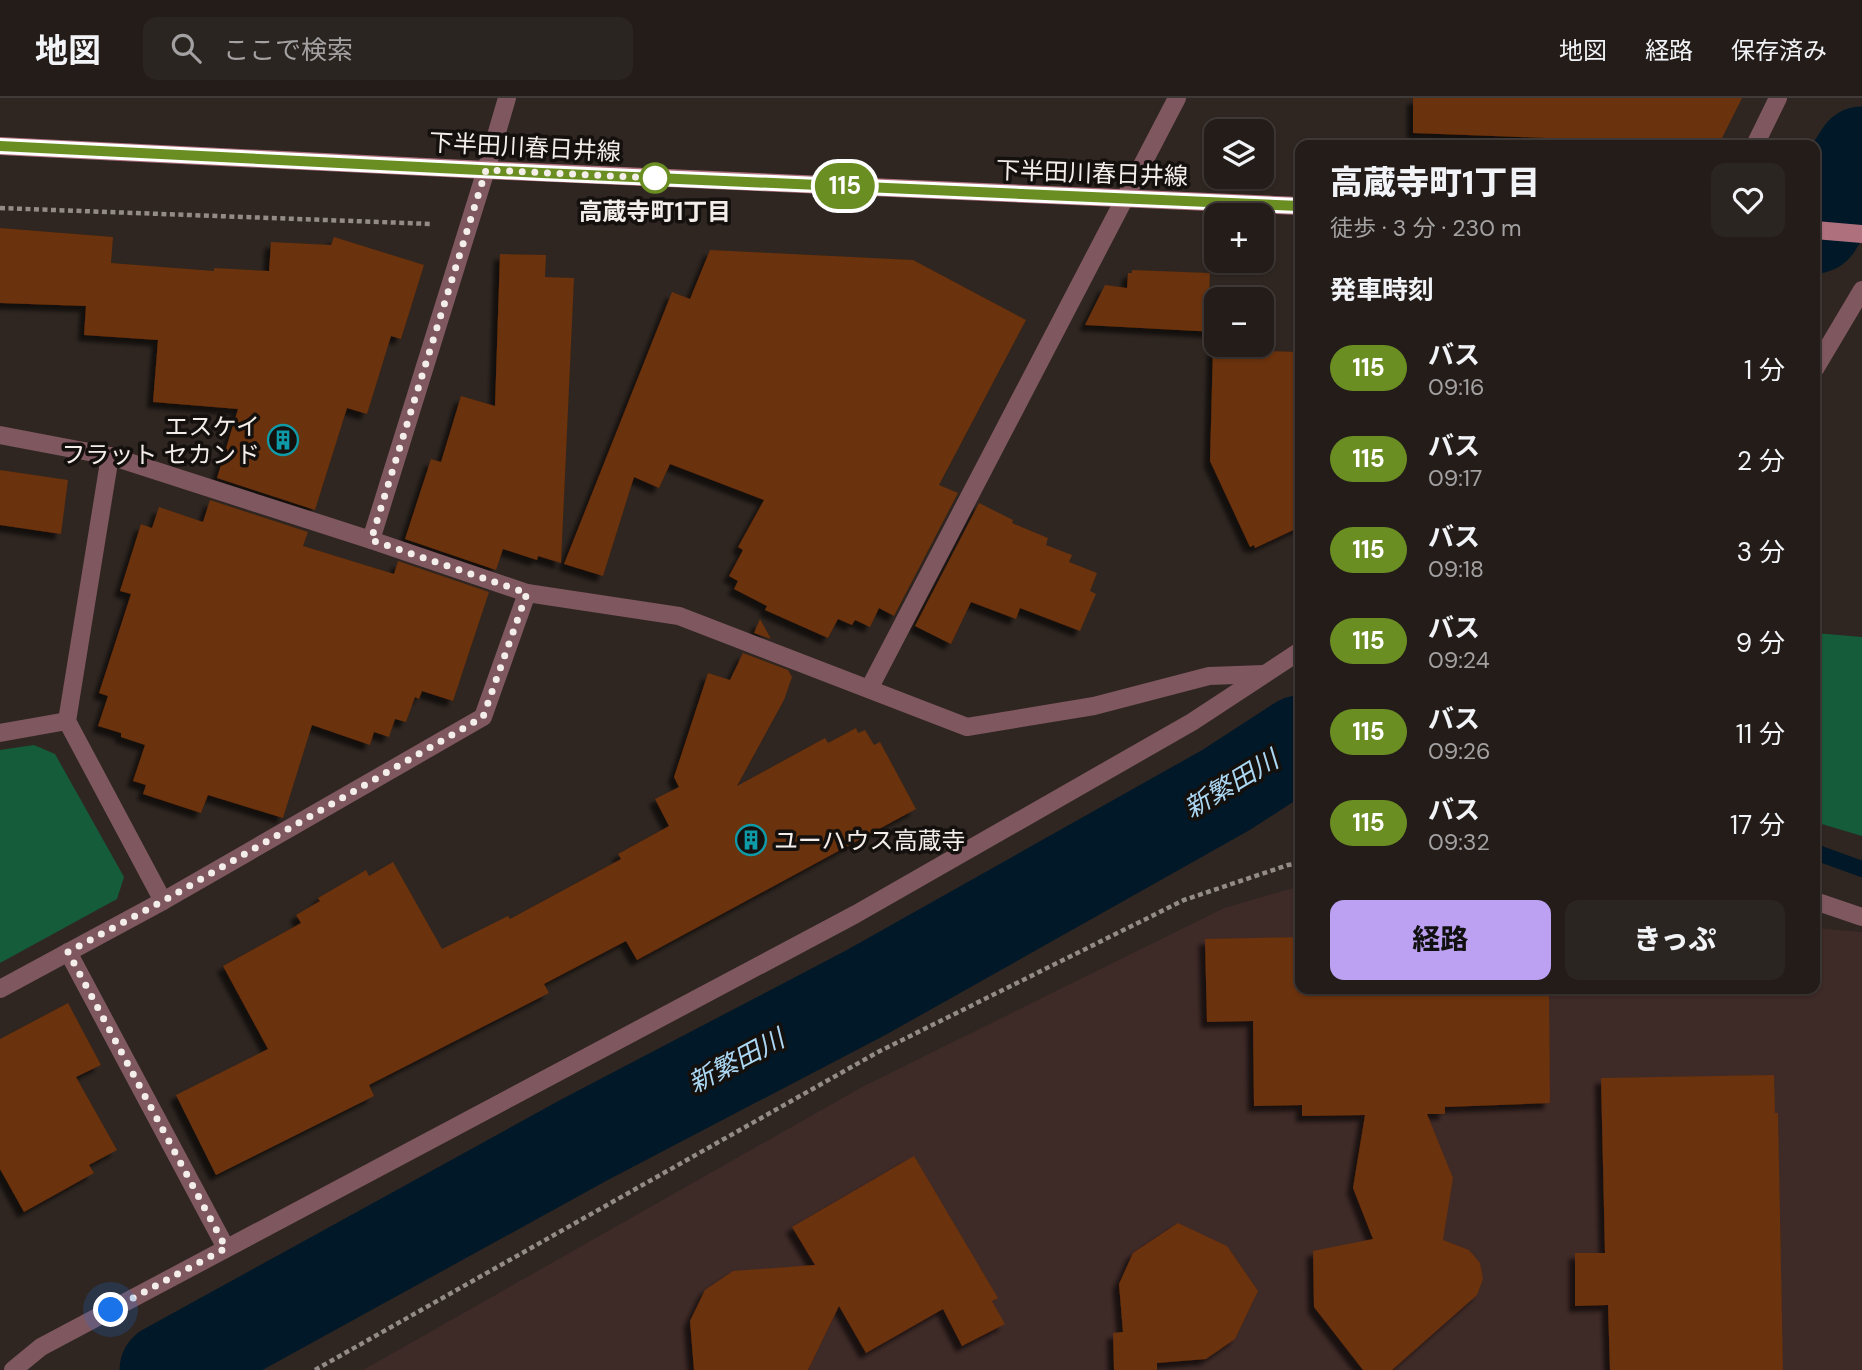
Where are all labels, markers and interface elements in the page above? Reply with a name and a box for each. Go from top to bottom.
search box [143,17,633,80]
text: 地図 [35,29,101,72]
icon: search [167,29,205,67]
text: ここで検索 [223,33,353,67]
text: 地図 [1559,35,1607,66]
text: 経路 [1645,35,1693,66]
text: 保存済み [1731,35,1827,66]
map controls [1204,119,1274,357]
button: layers [1204,119,1274,189]
street label: 下半田川春日井線 [428,126,622,168]
street label: 下半田川春日井線 [996,154,1188,192]
text: 高蔵寺町1丁目 [1330,161,1540,204]
marker: 高蔵寺町1丁目 [640,163,670,193]
line badge: 115 [805,163,885,209]
button: heart [1711,163,1785,237]
text: 115 [829,170,861,201]
place label: 高蔵寺町1丁目 [579,196,731,227]
button: + [1204,203,1274,273]
text: 徒歩 · 3 分 · 230 m [1330,213,1521,243]
text: 発車時刻 [1330,273,1434,307]
button: − [1204,287,1274,357]
text: バス [1428,338,1480,372]
text: 115 [1352,352,1385,383]
text: 1 分 [1744,353,1785,387]
text: 09:16 [1428,372,1484,402]
place label: エスケイ フラット セカンド [62,411,260,470]
building icon: エスケイ フラット セカンド [266,423,300,457]
text: バス [1428,429,1480,463]
text: 115 [1352,443,1385,474]
text: 2 分 [1737,444,1785,478]
text: 09:17 [1428,463,1482,493]
text: バス [1428,520,1480,554]
text: 115 [1352,534,1385,565]
text: 3 分 [1737,535,1785,569]
text: 09:18 [1428,554,1484,584]
text: バス [1428,611,1480,645]
text: 115 [1352,625,1385,656]
text: 9 分 [1736,626,1785,660]
text: 09:24 [1428,645,1490,675]
text: バス [1428,702,1480,736]
text: 115 [1352,716,1385,747]
text: 11 分 [1736,717,1785,751]
text: 09:26 [1428,736,1491,766]
water label: 新繁田川 [1178,741,1287,825]
text: バス [1428,793,1480,827]
text: 115 [1352,807,1385,838]
text: 17 分 [1730,808,1785,842]
building icon: ユーハウス高蔵寺 [734,823,768,857]
place label: ユーハウス高蔵寺 [774,825,966,856]
text: 09:32 [1428,827,1490,857]
button: 経路 [1330,900,1551,980]
button: きっぷ [1565,900,1785,980]
water label: 新繁田川 [682,1020,793,1100]
your location [93,1292,128,1327]

